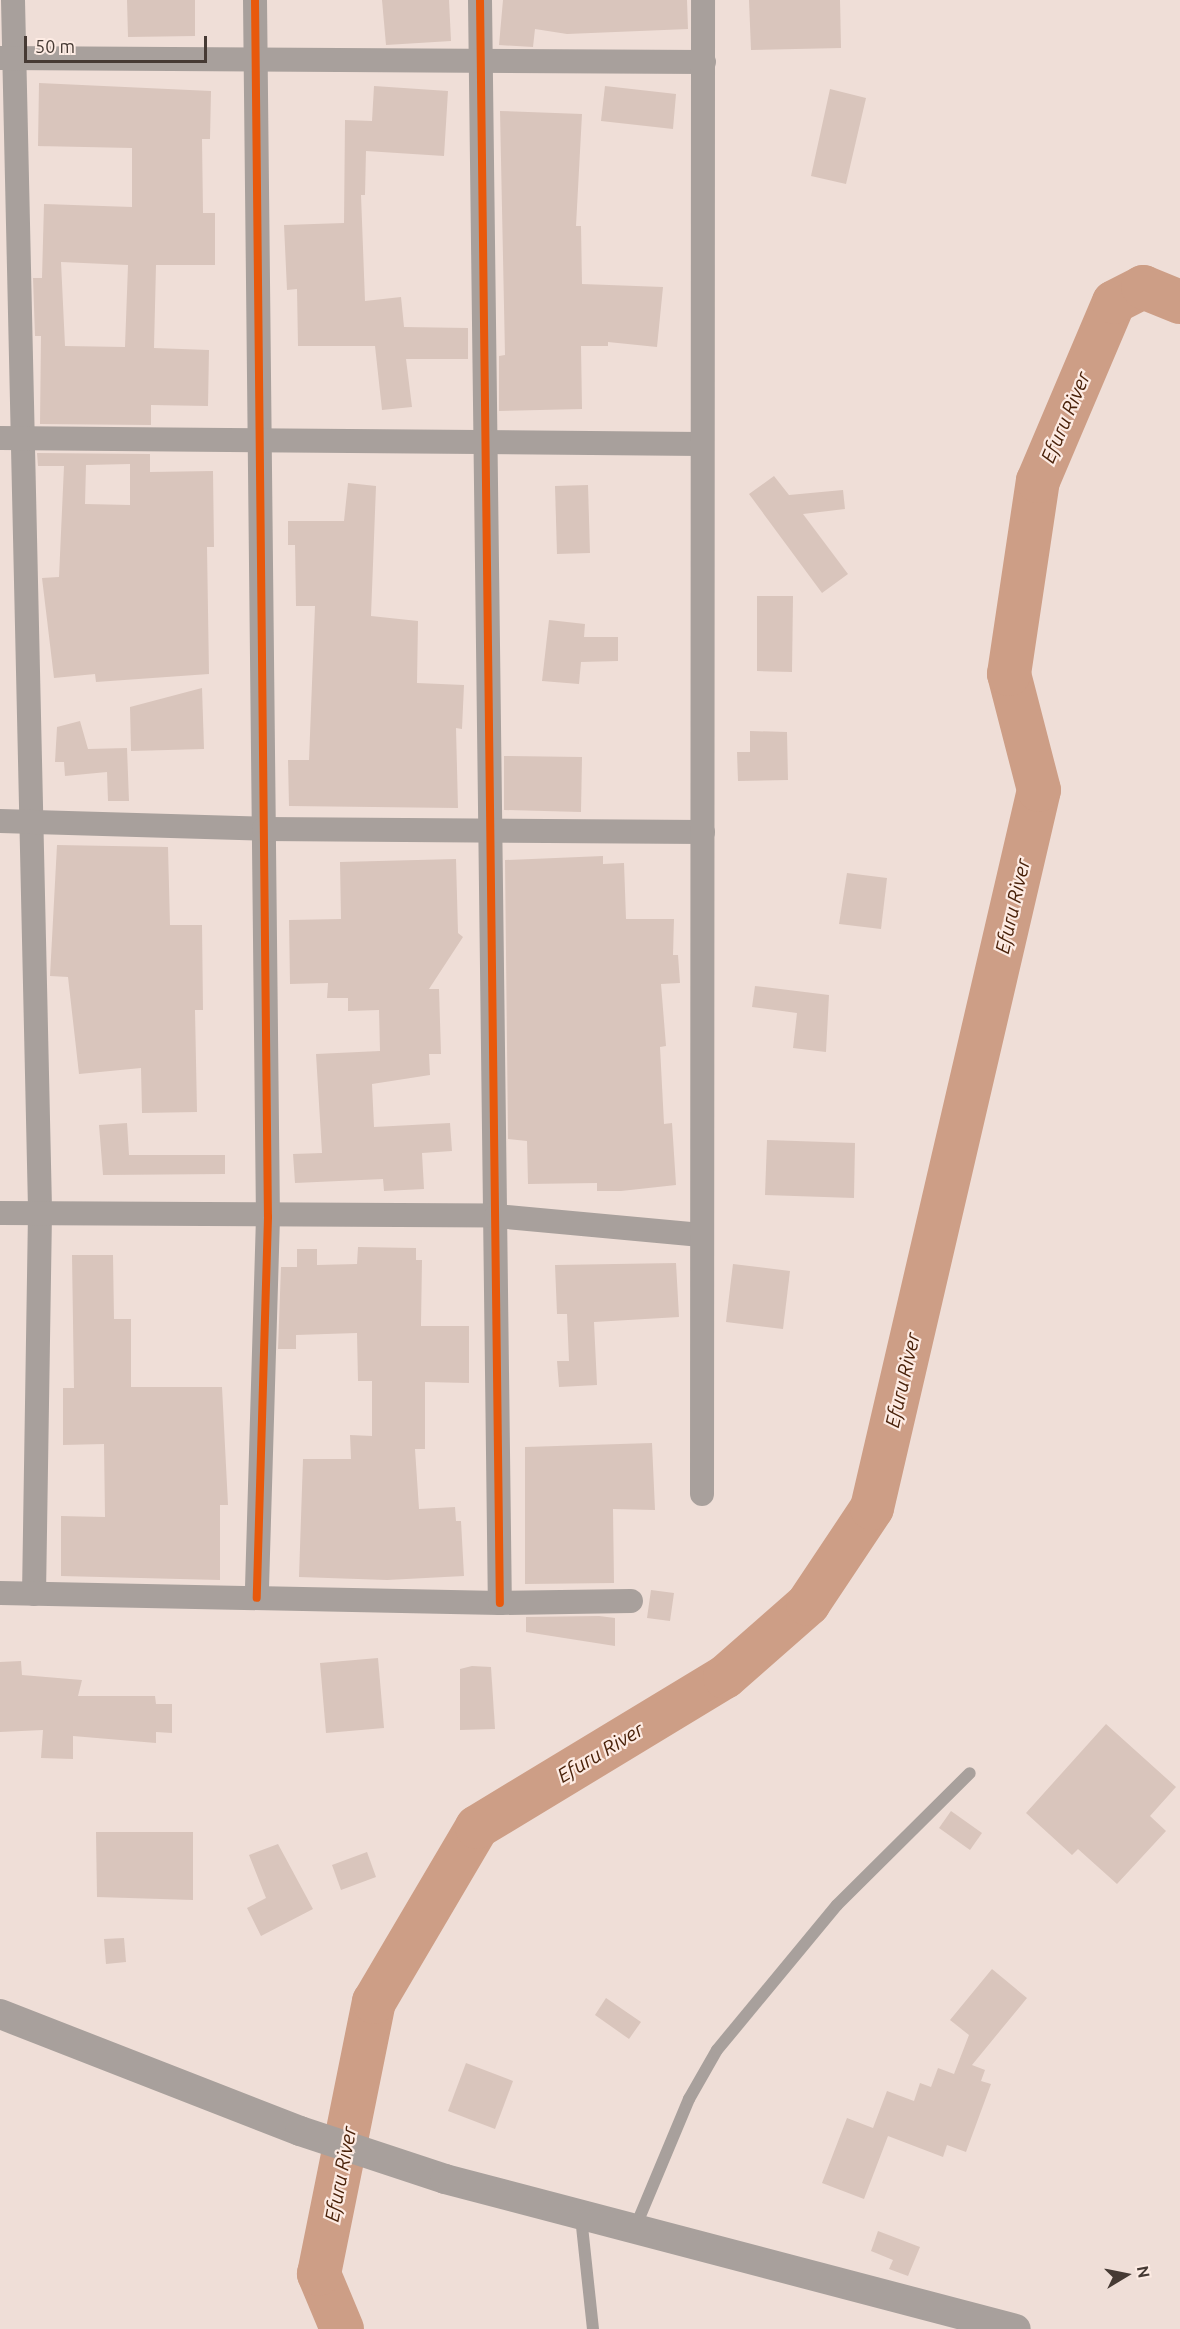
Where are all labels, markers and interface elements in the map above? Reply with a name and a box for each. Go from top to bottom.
scale bar [27,24,210,62]
text: 50 m [35,36,75,56]
water label: Efuru River [1035,368,1095,466]
water label: Efuru River [989,856,1035,956]
water label: Efuru River [879,1330,925,1430]
water label: Efuru River [552,1717,648,1787]
water label: Efuru River [319,2124,361,2224]
north arrow [1096,2245,1156,2305]
text: N [1134,2264,1154,2279]

